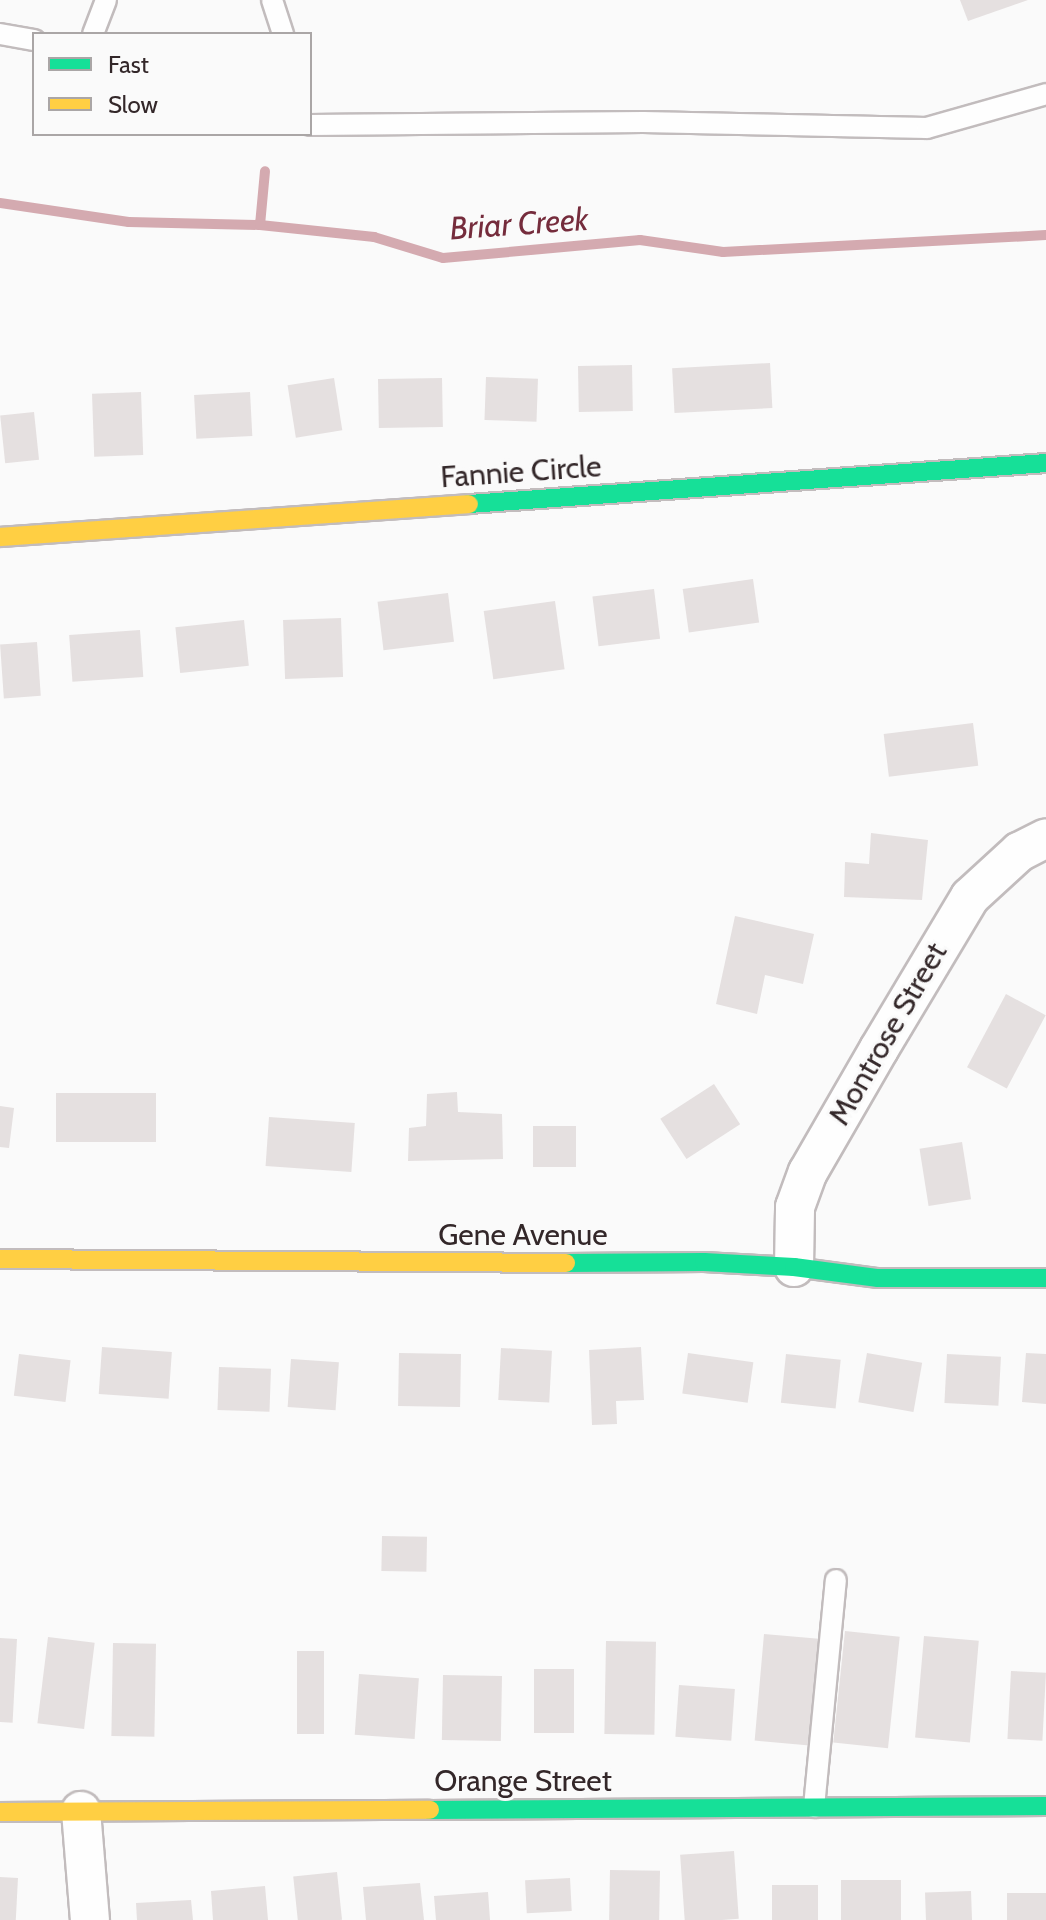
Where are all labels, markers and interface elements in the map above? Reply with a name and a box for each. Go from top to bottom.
legend [32,32,312,136]
text: Fast [108,50,149,79]
text: Slow [108,90,158,119]
water label: Briar Creek [448,200,590,248]
street label: Fannie Circle [439,448,603,496]
street label: Montrose Street [821,937,955,1131]
street label: Gene Avenue [438,1217,608,1253]
street label: Orange Street [434,1763,612,1799]

